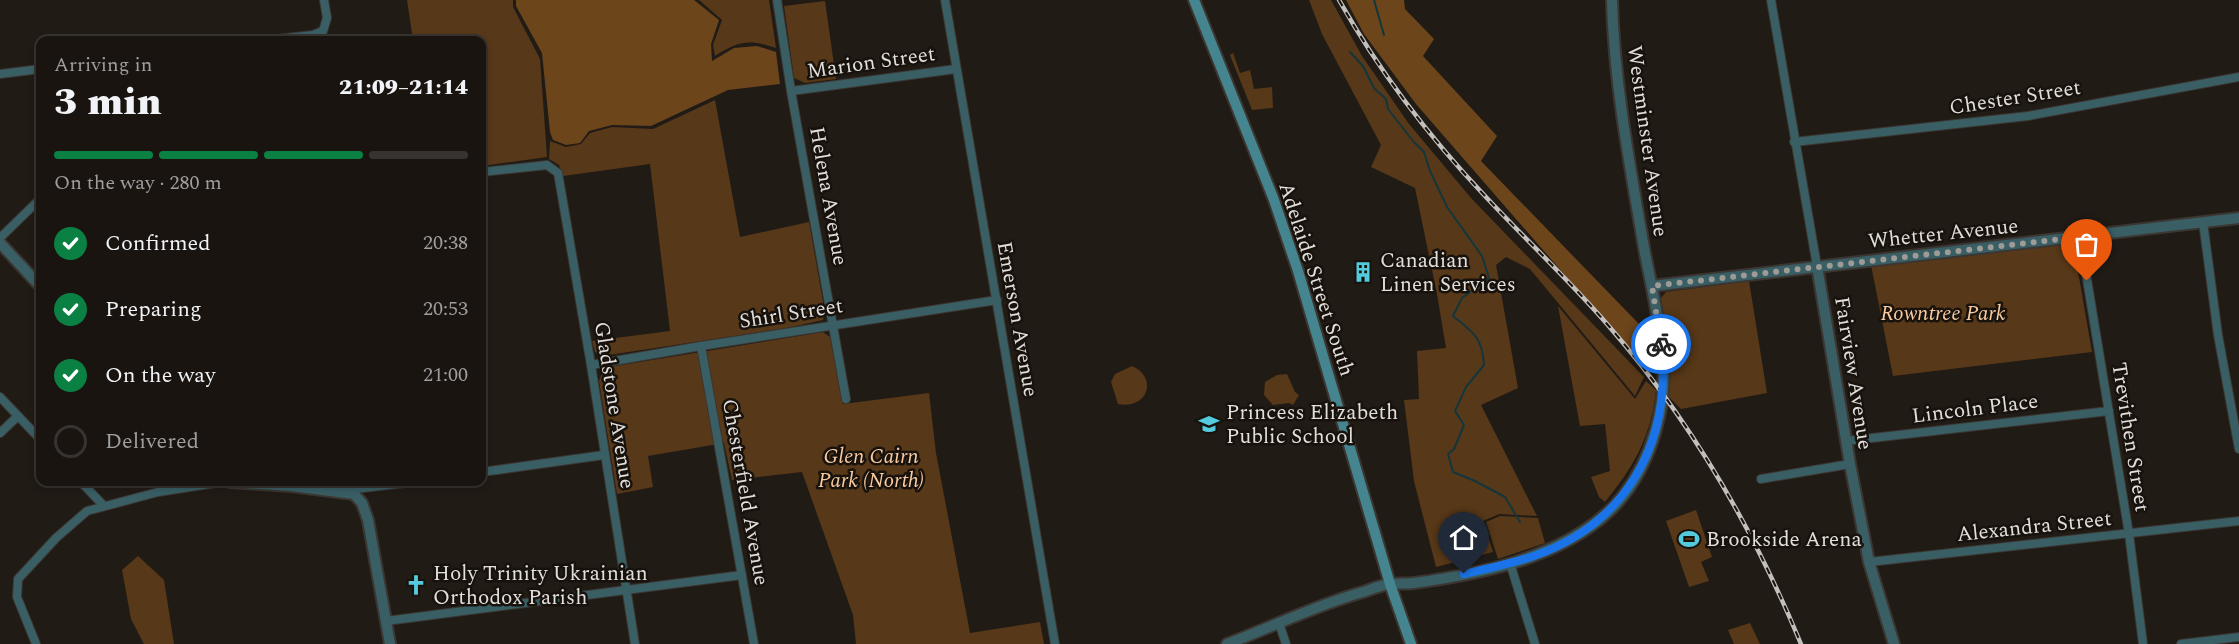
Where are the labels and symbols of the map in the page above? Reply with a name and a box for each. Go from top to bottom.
street label: Marion Street [805,38,937,88]
street label: Westminster Avenue [1618,43,1676,239]
street label: Chester Street [1947,72,2083,124]
street label: Helena Avenue [800,124,856,268]
street label: Adelaide Street South [1270,178,1362,380]
street label: Whetter Avenue [1866,210,2020,258]
pin [2061,219,2112,281]
street label: Emerson Avenue [988,239,1046,399]
place label: Canadian Linen Services [1380,245,1516,301]
building icon: Canadian Linen Services [1351,260,1375,284]
street label: Shirl Street [737,290,845,338]
street label: Fairview Avenue [1825,294,1881,452]
park label: Rowntree Park [1880,298,2006,330]
courier [1631,314,1691,374]
street label: Gladstone Avenue [585,319,643,491]
street label: Trevithen Street [2102,360,2158,514]
street label: Lincoln Place [1910,385,2040,433]
street label: Chesterfield Avenue [713,396,777,588]
place label: Princess Elizabeth Public School [1226,397,1398,453]
school or university icon: Princess Elizabeth Public School [1197,412,1221,436]
park label: Glen Cairn Park (North) [818,441,924,497]
street label: Alexandra Street [1955,503,2113,551]
pin [1438,512,1489,574]
place label: Brookside Arena [1706,524,1862,556]
sports icon: Brookside Arena [1677,527,1701,551]
place label: Holy Trinity Ukrainian Orthodox Parish [433,558,648,614]
church icon: Holy Trinity Ukrainian Orthodox Parish [404,573,428,597]

